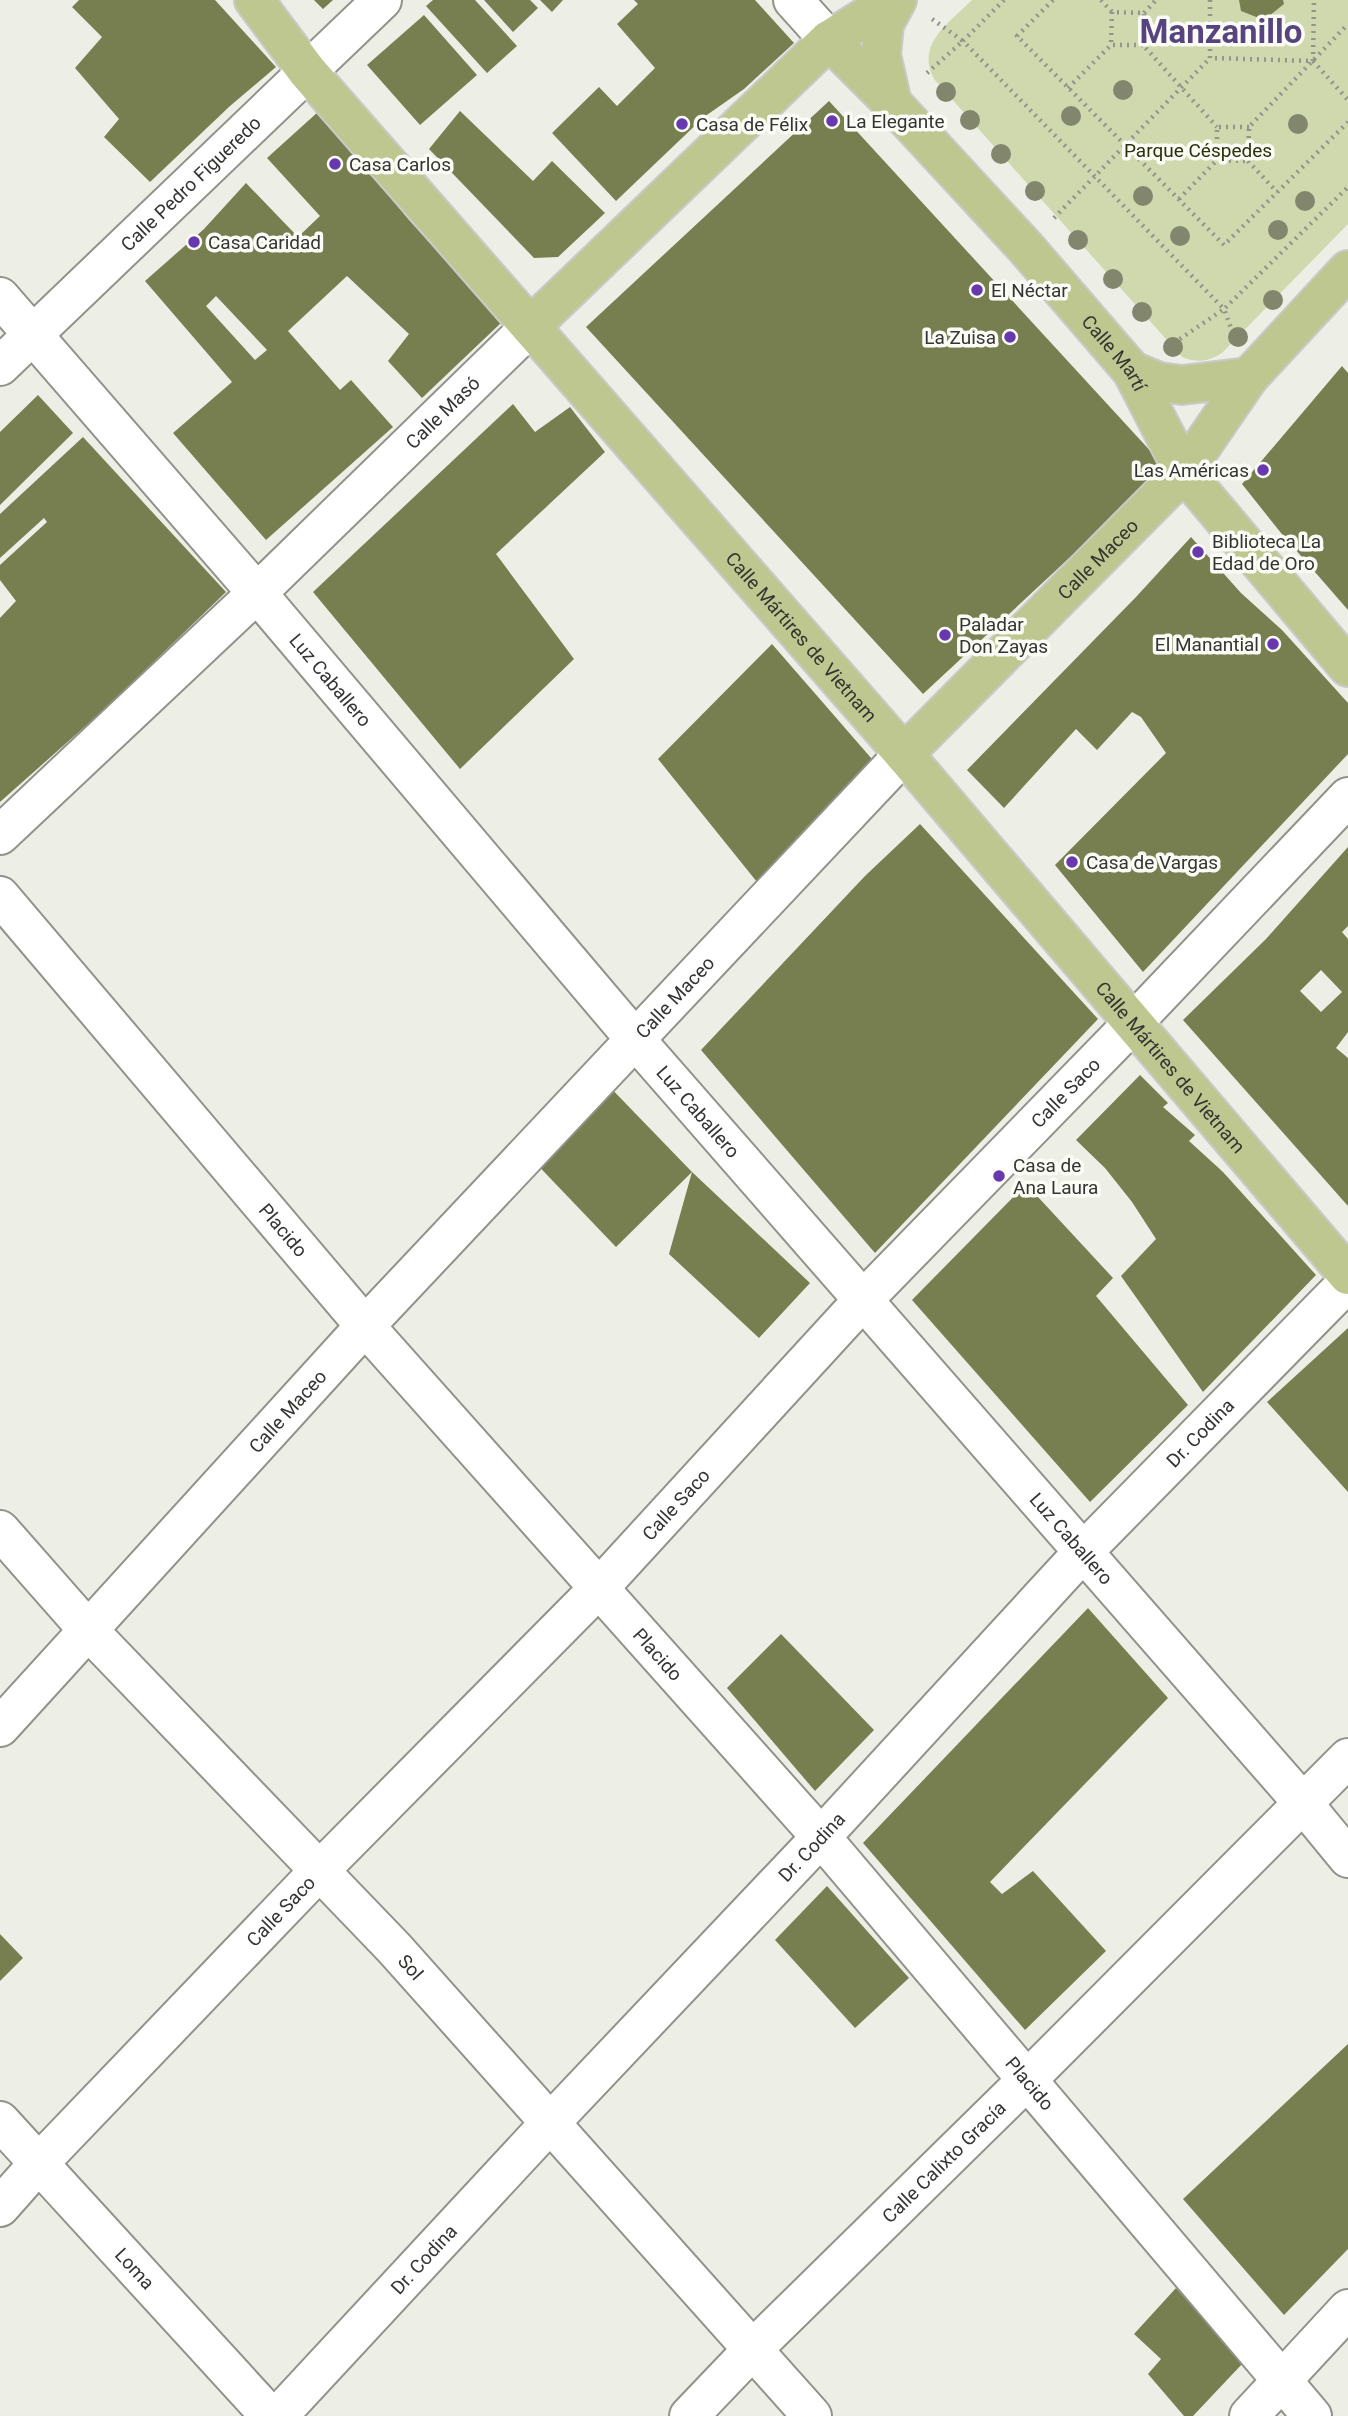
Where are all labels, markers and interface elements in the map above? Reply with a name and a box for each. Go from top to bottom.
district label: Manzanillo [1140,12,1302,51]
place label: La Elegante [846,110,945,133]
street label: Calle Pedro Figueredo [116,111,266,256]
place label: Casa de Félix [696,113,809,136]
marker: La Elegante [824,113,840,129]
marker: Casa de Félix [674,116,690,132]
park label: Parque Céspedes [1124,139,1272,162]
place label: Casa Carlos [349,153,451,176]
marker: Casa Carlos [327,156,343,172]
place label: Casa Caridad [208,231,321,254]
marker: Casa Caridad [186,234,202,250]
place label: El Néctar [991,279,1068,302]
marker: El Néctar [969,282,985,298]
street label: Calle Martí [1077,310,1152,396]
place label: La Zuisa [924,326,996,349]
marker: La Zuisa [1002,329,1018,345]
street label: Calle Masó [401,371,485,454]
place label: Las Américas [1134,459,1249,482]
marker: Las Américas [1255,462,1271,478]
street label: Calle Maceo [1053,514,1143,604]
place label: Biblioteca La Edad de Oro [1212,530,1321,575]
marker: Biblioteca La Edad de Oro [1190,544,1206,560]
street label: Calle Mártires de Vietnam [721,547,882,727]
place label: Paladar Don Zayas [959,613,1048,658]
marker: Paladar Don Zayas [937,627,953,643]
street label: Luz Caballero [284,629,376,731]
place label: El Manantial [1155,633,1259,656]
marker: El Manantial [1265,636,1281,652]
place label: Casa de Vargas [1086,851,1218,874]
marker: Casa de Vargas [1064,854,1080,870]
street label: Calle Maceo [631,952,719,1044]
street label: Calle Mártires de Vietnam [1091,977,1250,1158]
street label: Calle Saco [1026,1053,1105,1133]
street label: Luz Caballero [652,1061,744,1163]
place label: Casa de Ana Laura [1013,1154,1098,1199]
marker: Casa de Ana Laura [991,1168,1007,1184]
street label: Placido [254,1199,312,1262]
street label: Calle Maceo [244,1365,331,1458]
street label: Dr. Codina [1162,1394,1239,1472]
street label: Calle Saco [637,1464,715,1545]
street label: Luz Caballero [1025,1488,1118,1590]
street label: Placido [628,1623,687,1686]
street label: Dr. Codina [774,1808,850,1887]
street label: Calle Saco [242,1871,320,1951]
street label: Sol [393,1950,428,1985]
street label: Placido [1000,2052,1059,2115]
street label: Calle Calixto Gracía [878,2096,1011,2228]
street label: Dr. Codina [386,2220,462,2299]
street label: Loma [110,2243,159,2294]

